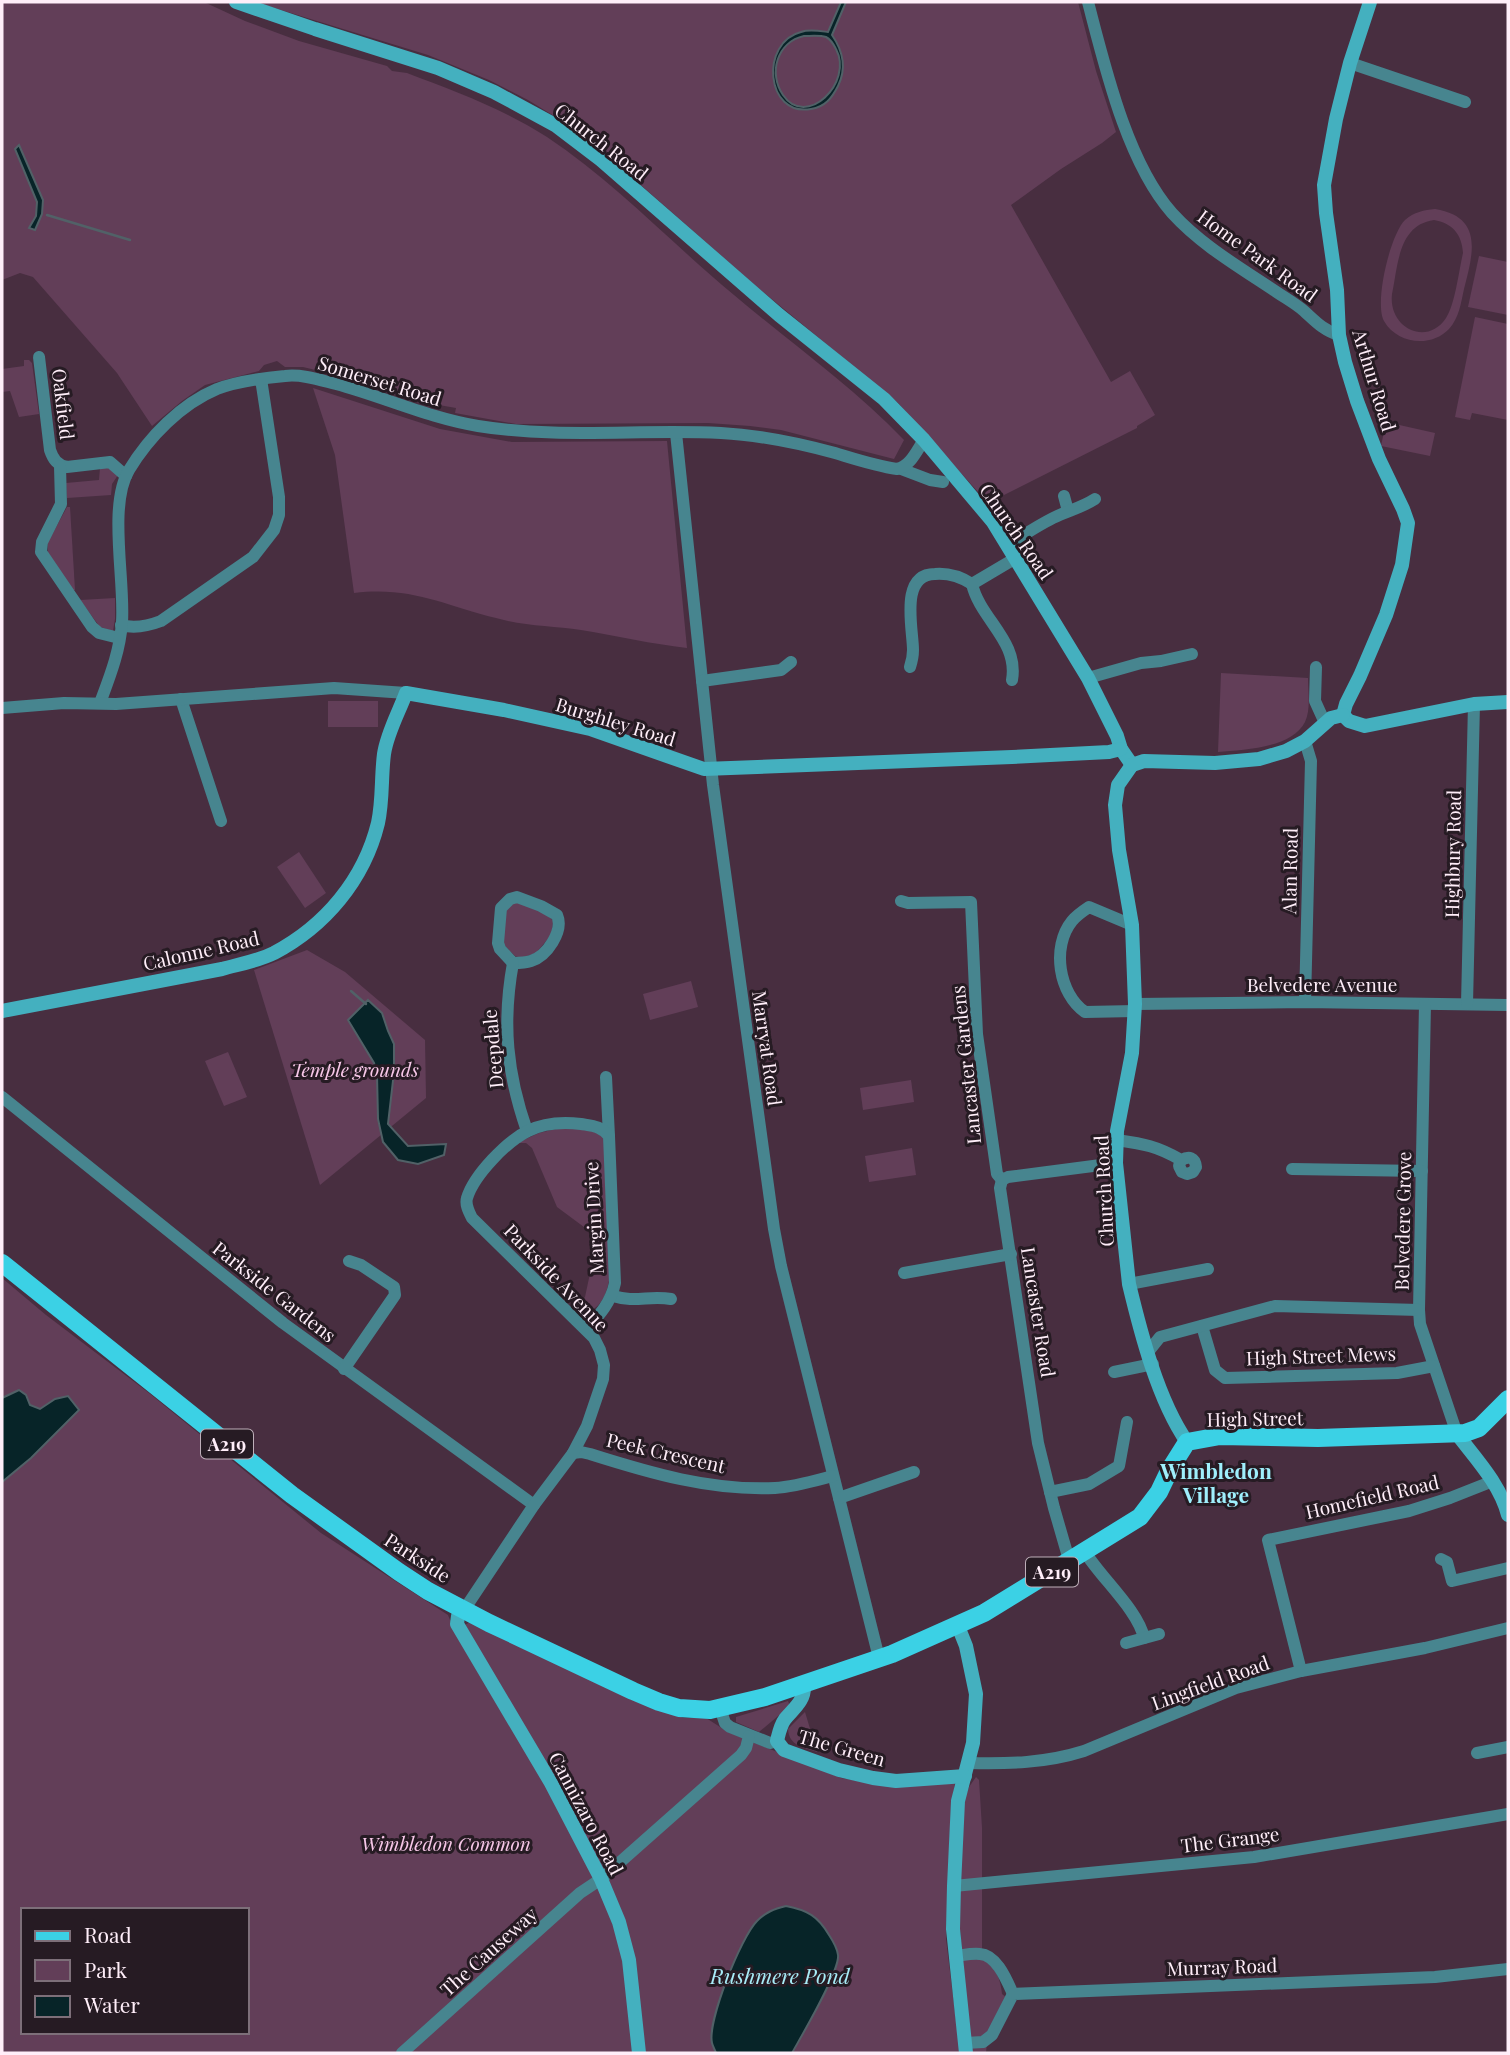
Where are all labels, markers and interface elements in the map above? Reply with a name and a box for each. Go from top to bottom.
street label: Church Road [550,96,654,186]
street label: Home Park Road [1193,203,1323,307]
street label: Arthur Road [1347,325,1403,434]
street label: Somerset Road [315,349,445,411]
street label: Oakfield [47,367,81,441]
street label: Church Road [974,478,1060,584]
street label: Burghley Road [553,690,679,752]
street label: Highbury Road [1438,790,1466,918]
street label: Alan Road [1275,828,1303,915]
street label: Calonne Road [140,924,262,976]
street label: Belvedere Avenue [1247,971,1397,997]
street label: Lancaster Gardens [944,984,986,1146]
street label: Marryat Road [747,989,789,1107]
street label: Deepdale [476,1008,508,1090]
park label: Temple grounds [291,1056,419,1082]
street label: Church Road [1087,1135,1119,1247]
street label: Belvedere Grove [1388,1151,1416,1291]
street label: Margin Drive [577,1161,609,1275]
street label: Parkside Avenue [499,1217,615,1337]
street label: Parkside Gardens [208,1235,342,1347]
street label: Lancaster Road [1016,1245,1062,1379]
street label: High Street Mews [1246,1339,1396,1371]
street label: High Street [1206,1404,1304,1432]
street label: Peek Crescent [604,1426,728,1478]
road number: A219 [201,1429,253,1458]
district label: Wimbledon Village [1159,1456,1272,1508]
street label: Homefield Road [1303,1468,1441,1524]
street label: Parkside [380,1526,456,1588]
road number: A219 [1026,1558,1078,1587]
street label: Lingfield Road [1147,1649,1273,1715]
street label: The Green [796,1722,889,1772]
street label: Cannizaro Road [544,1747,630,1879]
street label: The Grange [1179,1820,1281,1858]
park label: Wimbledon Common [361,1830,531,1856]
street label: The Causeway [434,1900,542,2002]
legend [21,1908,248,2034]
text: Road [84,1920,132,1948]
street label: Murray Road [1166,1951,1278,1981]
text: Park [84,1955,128,1983]
water label: Rushmere Pond [709,1961,851,1989]
text: Water [83,1990,140,2018]

